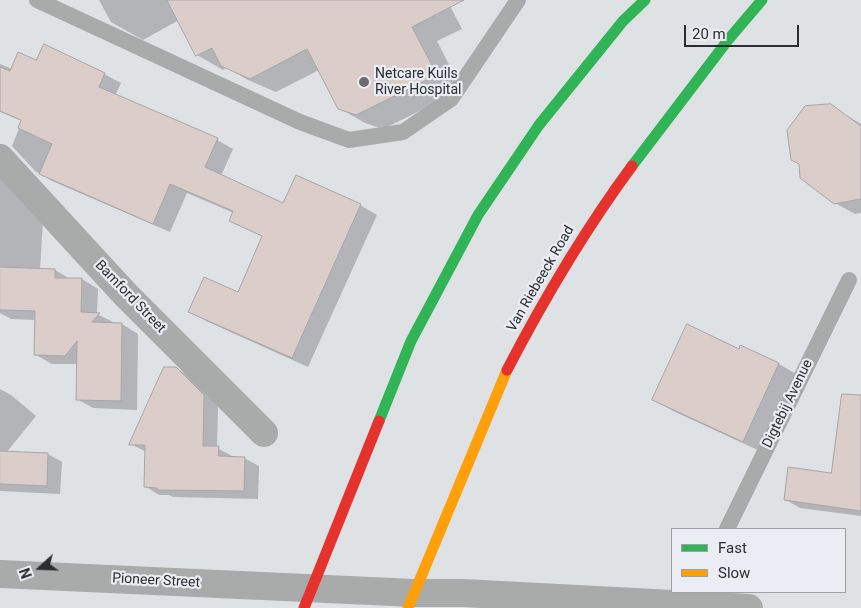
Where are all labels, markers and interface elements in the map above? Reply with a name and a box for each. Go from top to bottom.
scale bar [686,15,801,47]
text: 20 m [692,25,726,43]
place label: Netcare Kuils River Hospital [375,66,461,98]
marker: Netcare Kuils River Hospital [357,75,371,89]
street label: Van Riebeeck Road [504,223,578,335]
street label: Bamford Street [91,257,169,337]
street label: Digtebij Avenue [759,357,817,451]
legend [671,528,846,593]
text: Fast [718,539,747,557]
north arrow [15,543,65,593]
text: Slow [718,564,750,582]
text: N [17,566,35,581]
street label: Pioneer Street [112,570,200,592]

